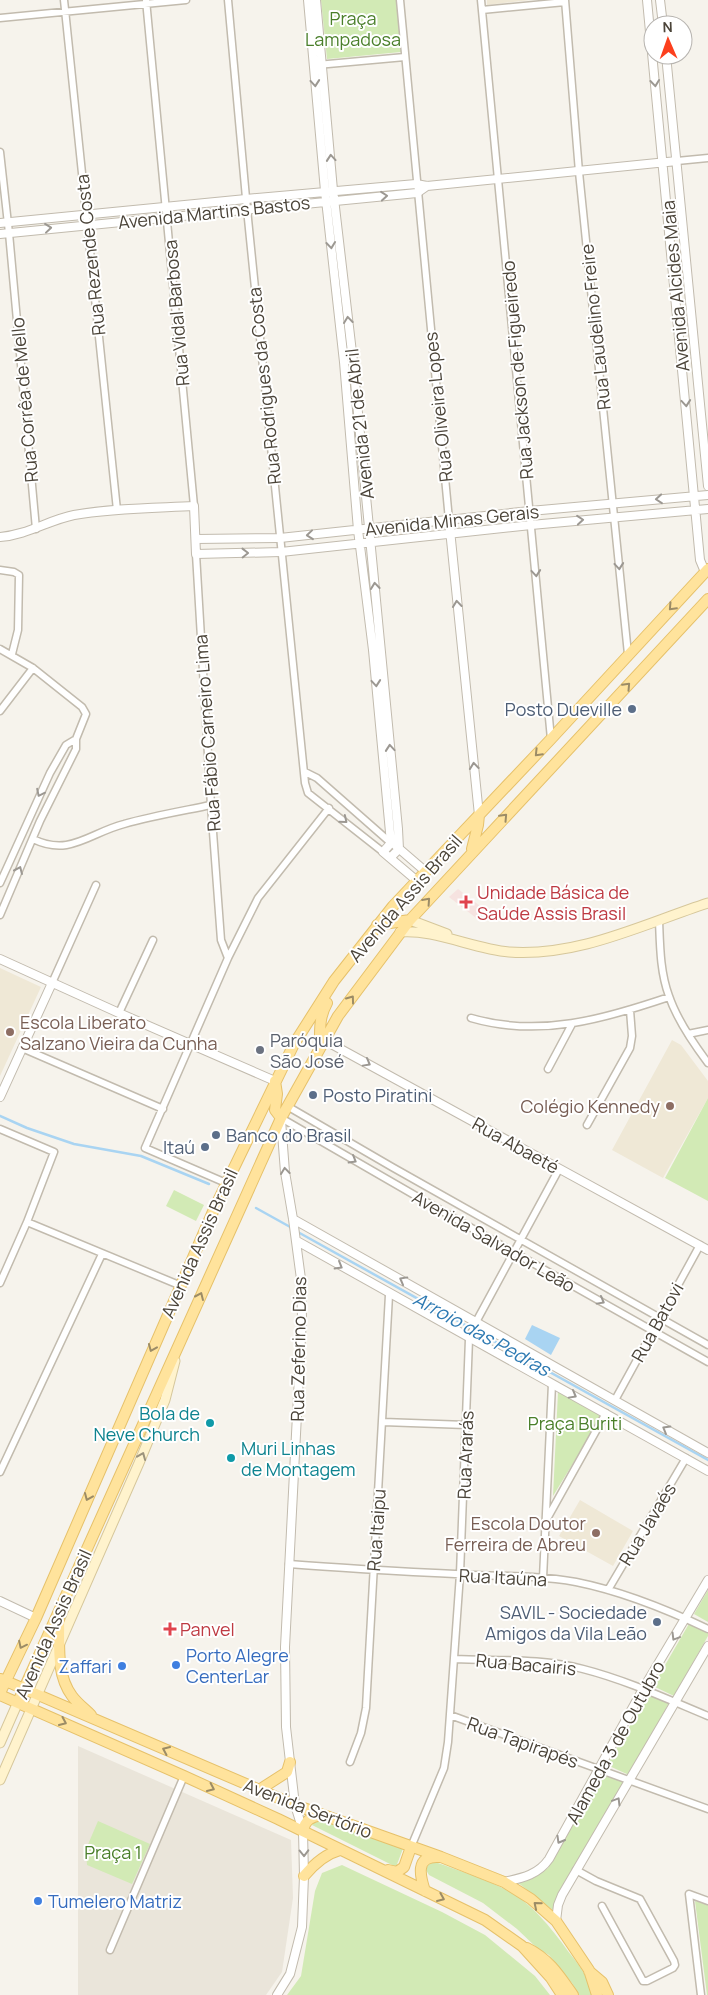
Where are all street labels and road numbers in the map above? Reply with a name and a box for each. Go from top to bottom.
street label: Rua Rezende Costa [70,173,110,337]
street label: Avenida Martins Bastos [117,190,311,234]
street label: Avenida Alcides Maia [656,199,694,373]
street label: Rua Vidal Barbosa [158,239,194,387]
street label: Rua Laudelino Freire [574,243,616,411]
street label: Rua Jackson de Figueiredo [495,260,539,480]
street label: Rua Rodrigues da Costa [242,286,286,486]
street label: Rua Corrêa de Mello [5,316,43,484]
street label: Rua Oliveira Lopes [418,331,458,483]
street label: Avenida 21 de Abril [339,347,379,501]
street label: Avenida Minas Gerais [364,499,540,541]
street label: Rua Fábio Carneiro Lima [188,634,226,832]
street label: Avenida Assis Brasil [343,829,467,967]
street label: Rua Abaeté [468,1111,564,1179]
street label: Avenida Assis Brasil [155,1164,243,1322]
street label: Avenida Salvador Leão [408,1185,580,1297]
street label: Rua Zeferino Dias [285,1276,311,1422]
street label: Rua Batovi [625,1278,689,1366]
street label: Rua Ararás [451,1410,479,1500]
street label: Rua Javaés [613,1478,681,1570]
street label: Rua Itaipu [361,1488,391,1572]
street label: Avenida Assis Brasil [9,1545,97,1703]
street label: Rua Itaúna [458,1563,548,1591]
street label: Rua Bacairis [475,1648,577,1680]
street label: Alameda 3 de Outubro [560,1656,670,1828]
street label: Rua Tapirapés [464,1711,582,1773]
street label: Avenida Sertório [240,1772,376,1844]

